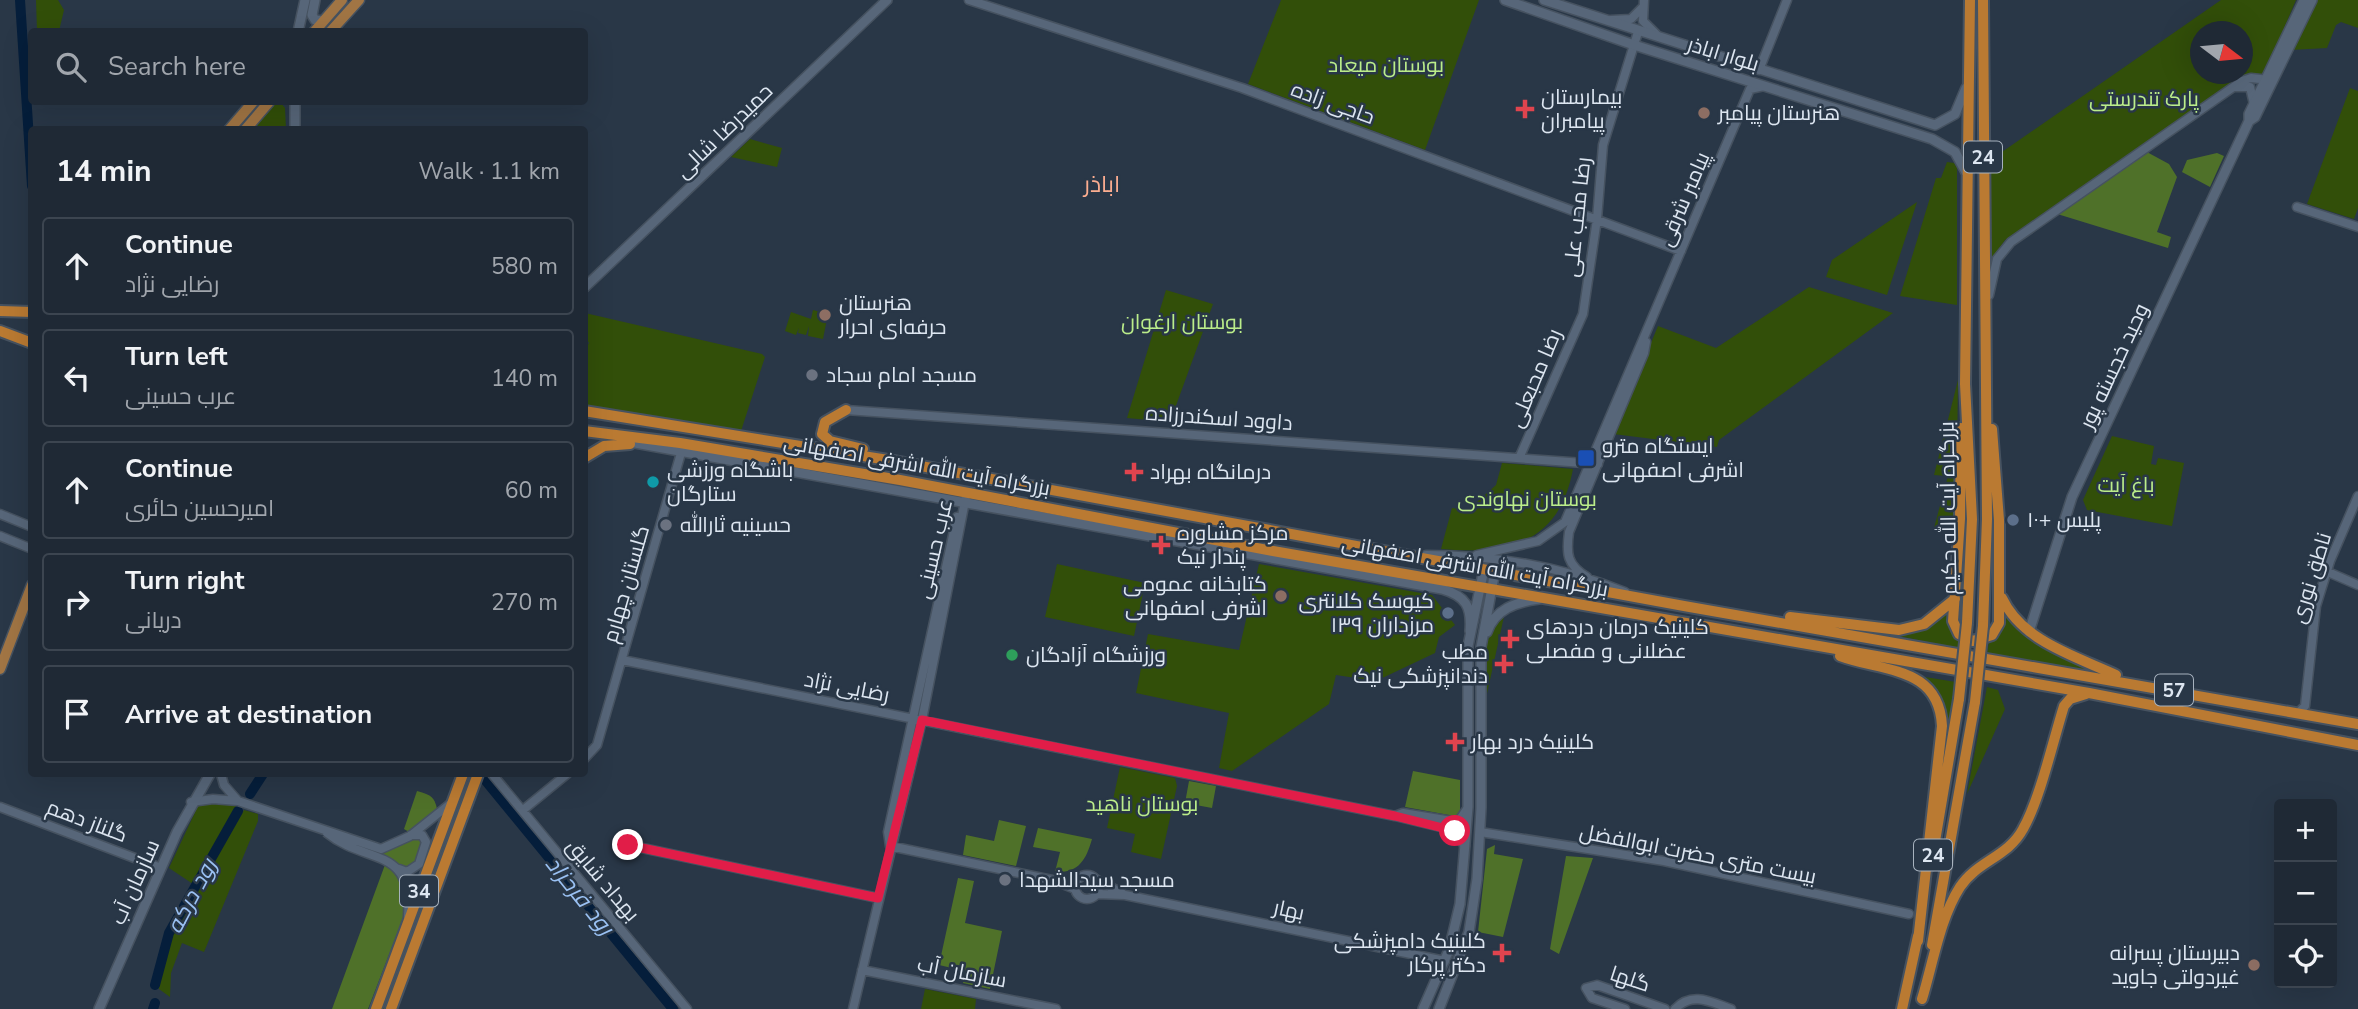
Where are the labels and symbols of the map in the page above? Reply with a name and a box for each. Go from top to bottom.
north arrow [2190,21,2253,84]
street label: بلوار اباذر [1683,30,1762,78]
park label: بوستان میعاد [1328,51,1444,79]
street label: حاجی زاده [1287,75,1379,131]
street label: حمیدرضا شالی [669,77,779,185]
place label: بیمارستان پیامبران [1541,83,1622,135]
park label: پارک تندرستی [2089,85,2199,113]
marker: بیمارستان پیامبران [1515,99,1535,119]
place label: هنرستان پیامبر [1717,99,1840,127]
marker: هنرستان پیامبر [1696,105,1712,121]
road number: 24 [1964,141,2002,172]
street label: پیامبر شرقی [1652,147,1717,250]
street label: رضا محب علی [1557,156,1597,278]
district label: اباذر [1082,169,1120,200]
place label: هنرستان حرفه‌ای احرار [838,289,946,341]
street label: وحید خجسته پور [2072,299,2155,434]
marker: هنرستان حرفه‌ای احرار [817,307,833,323]
park label: بوستان ارغوان [1121,308,1243,336]
street label: رضا محبعلی [1502,324,1568,432]
place label: مسجد امام سجاد [826,361,977,389]
marker: مسجد امام سجاد [804,367,820,383]
street label: داوود اسکندرزاده [1144,399,1294,437]
street label: بزرگراه آیت الله حکیم [1932,421,1964,595]
street label: بزرگراه آیت الله اشرفی اصفهانی [782,428,1052,502]
place label: ایستگاه مترو اشرفی اصفهانی [1602,432,1744,484]
marker: ایستگاه مترو اشرفی اصفهانی [1576,448,1596,468]
place label: باشگاه ورزشی ستارگان [667,456,793,508]
place label: درمانگاه بهراد [1150,458,1271,486]
marker: درمانگاه بهراد [1124,462,1144,482]
park label: باغ آیت [2097,471,2155,499]
marker: باشگاه ورزشی ستارگان [645,474,661,490]
park label: بوستان نهاوندی [1457,485,1597,513]
street label: عرب حسینی [909,496,959,602]
place label: پلیس +۱۰ [2027,506,2102,534]
place label: حسینیه ثارالله [680,511,791,539]
marker: پلیس +۱۰ [2005,512,2021,528]
marker: حسینیه ثارالله [658,517,674,533]
place label: مرکز مشاوره پندار نیک [1177,519,1289,571]
street label: گلستان چهارم [596,522,656,646]
street label: بزرگراه آیت الله اشرفی اصفهانی [1340,529,1610,603]
street label: ناطق نوری [2284,529,2338,627]
marker: مرکز مشاوره پندار نیک [1151,535,1171,555]
place label: کتابخانه عمومی اشرفی اصفهانی [1123,570,1267,622]
place label: کیوسک کلانتری ۱۳۹ مرزداران [1299,587,1434,639]
marker: کتابخانه عمومی اشرفی اصفهانی [1273,588,1289,604]
marker: کیوسک کلانتری ۱۳۹ مرزداران [1440,605,1456,621]
place label: کلینیک درمان دردهای عضلانی و مفصلی [1526,613,1709,665]
marker: کلینیک درمان دردهای عضلانی و مفصلی [1500,629,1520,649]
place label: مطب دندانپزشکی نیک [1353,638,1488,690]
place label: ورزشگاه آزادگان [1026,641,1166,669]
marker: ورزشگاه آزادگان [1004,647,1020,663]
marker: مطب دندانپزشکی نیک [1494,654,1514,674]
street label: رضایی نژاد [802,665,892,709]
road number: 57 [2155,674,2193,706]
place label: کلینیک درد بهار [1470,728,1594,756]
marker: کلینیک درد بهار [1445,732,1465,752]
park label: بوستان ناهید [1086,790,1198,818]
street label: گلناز دهم [42,793,132,849]
route start [1439,815,1470,846]
street label: بیست متری حضرت ابوالفضل [1577,817,1819,891]
route end [612,829,643,860]
street label: بهداد شایق [560,833,646,927]
street label: سازمان آب [104,835,166,929]
road number: 24 [1914,840,1952,870]
water label: رود فرحزاد [538,849,622,943]
water label: رود درکه [159,852,225,939]
place label: مسجد سیدالشهدا [1019,866,1175,894]
marker: مسجد سیدالشهدا [997,872,1013,888]
road number: 34 [400,876,438,906]
street label: بهار [1270,893,1307,927]
place label: کلینیک دامپزشکی دکتر پرکار [1334,927,1486,979]
place label: دبیرستان پسرانه غیردولتی جاوید [2110,939,2240,991]
marker: کلینیک دامپزشکی دکتر پرکار [1492,943,1512,963]
street label: سازمان آب [915,950,1009,994]
marker: دبیرستان پسرانه غیردولتی جاوید [2246,957,2262,973]
street label: گلها [1606,959,1654,999]

